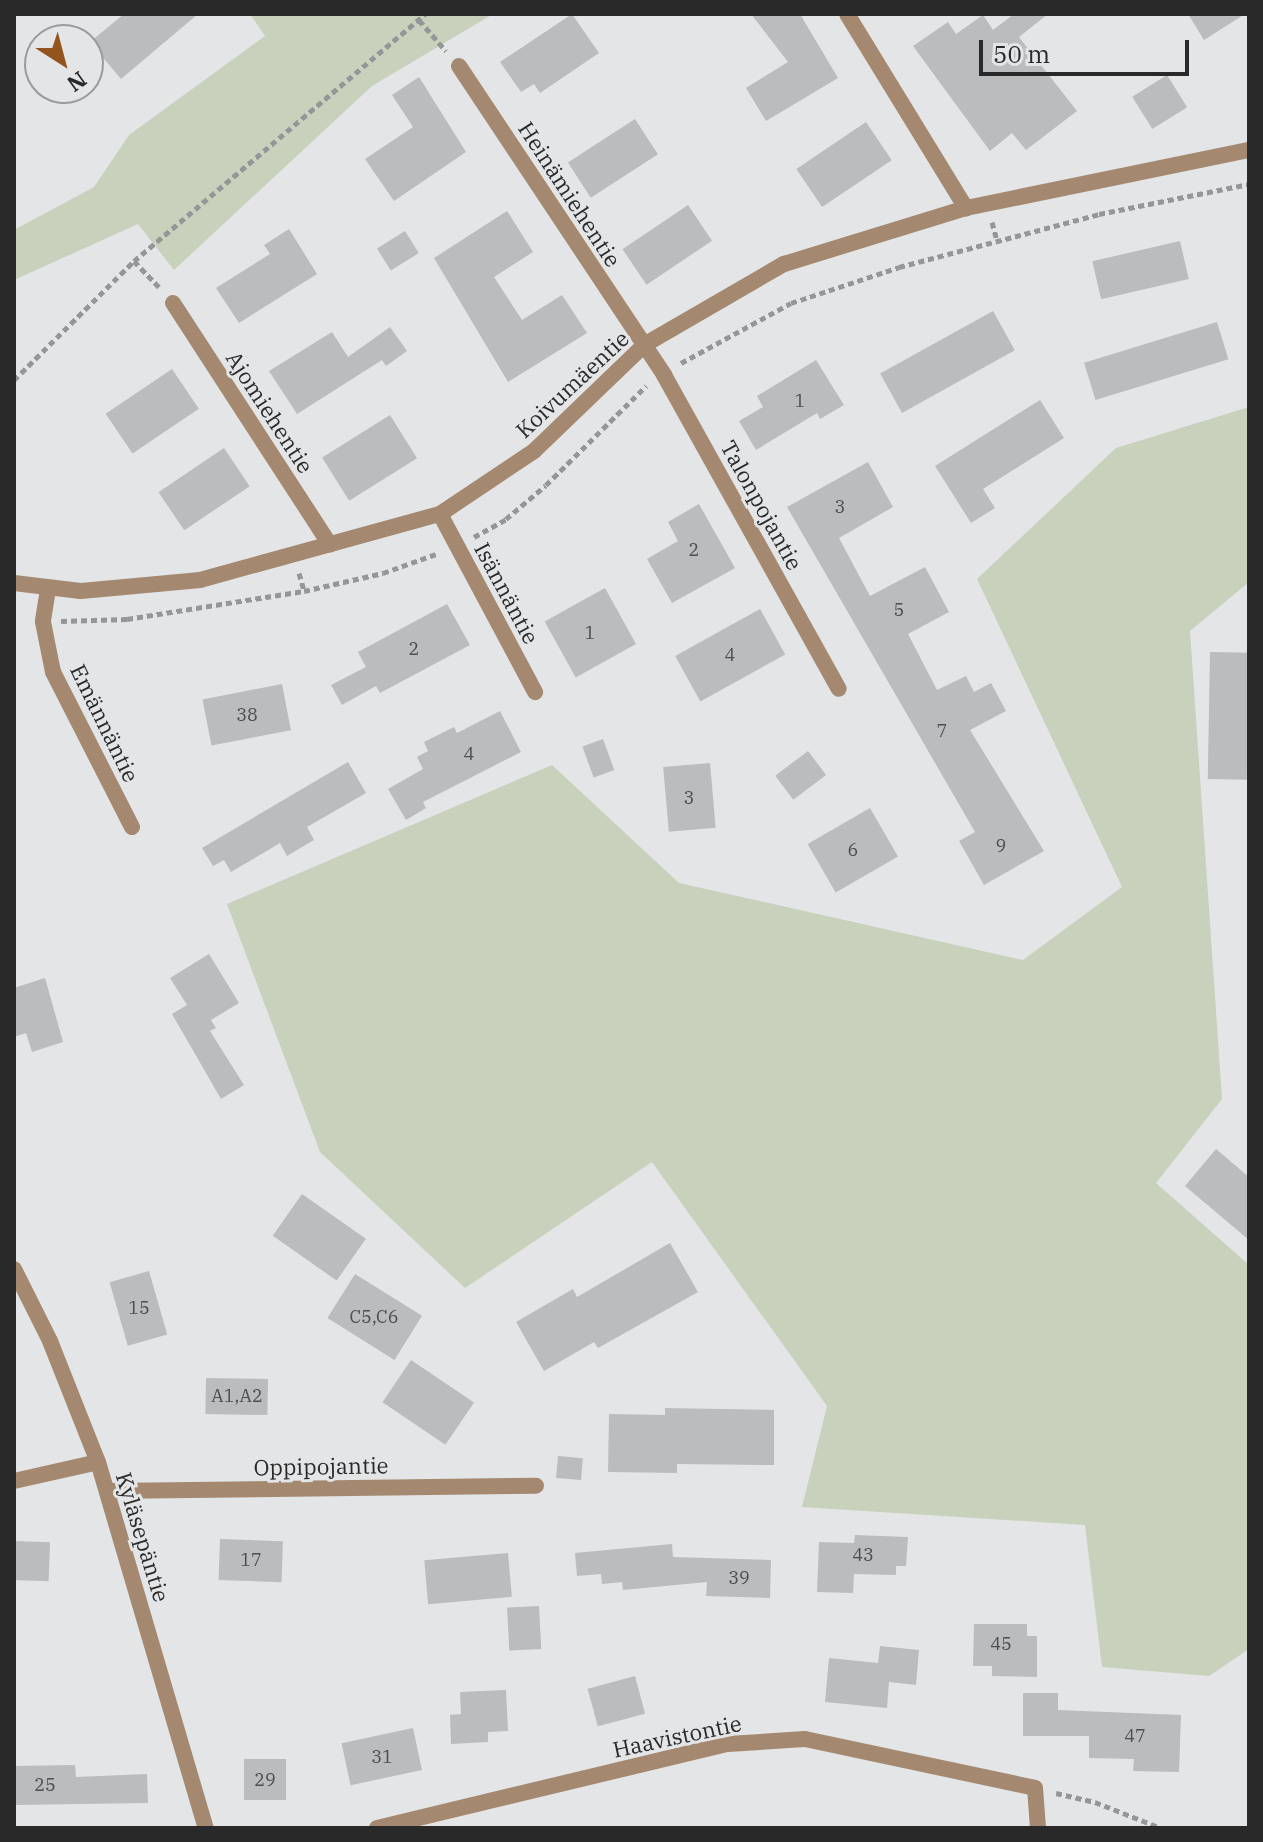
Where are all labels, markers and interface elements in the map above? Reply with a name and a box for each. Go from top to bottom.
north arrow [24,24,104,104]
scale bar [983,24,1193,74]
text: 50 m [993,38,1050,70]
text: N [62,65,93,99]
street label: Heinämiehentie [513,116,627,272]
street label: Koivumäentie [510,325,634,443]
street label: Ajomiehentie [221,346,319,478]
house number: 1 [795,390,805,412]
street label: Talonpojantie [716,436,808,574]
house number: 3 [835,496,845,518]
street label: Isännäntie [469,538,545,648]
house number: 2 [689,539,699,561]
house number: 5 [894,599,904,621]
house number: 1 [585,622,595,644]
house number: 2 [409,638,419,660]
house number: 4 [725,644,735,666]
street label: Emännäntie [65,660,145,786]
house number: 38 [236,704,258,726]
house number: 7 [937,720,947,742]
house number: 4 [464,743,474,765]
house number: 3 [684,787,694,809]
house number: 9 [996,835,1006,857]
house number: 6 [848,839,858,861]
house number: 15 [128,1297,150,1319]
house number: C5,C6 [349,1306,399,1328]
house number: A1,A2 [211,1385,263,1407]
street label: Oppipojantie [253,1452,389,1480]
street label: Kyläsepäntie [111,1469,175,1605]
house number: 43 [852,1544,874,1566]
house number: 17 [240,1549,262,1571]
house number: 39 [728,1567,750,1589]
house number: 45 [990,1633,1012,1655]
street label: Haavistontie [610,1709,744,1763]
house number: 47 [1124,1725,1146,1747]
house number: 31 [371,1746,393,1768]
house number: 29 [254,1769,276,1791]
house number: 25 [34,1774,56,1796]

